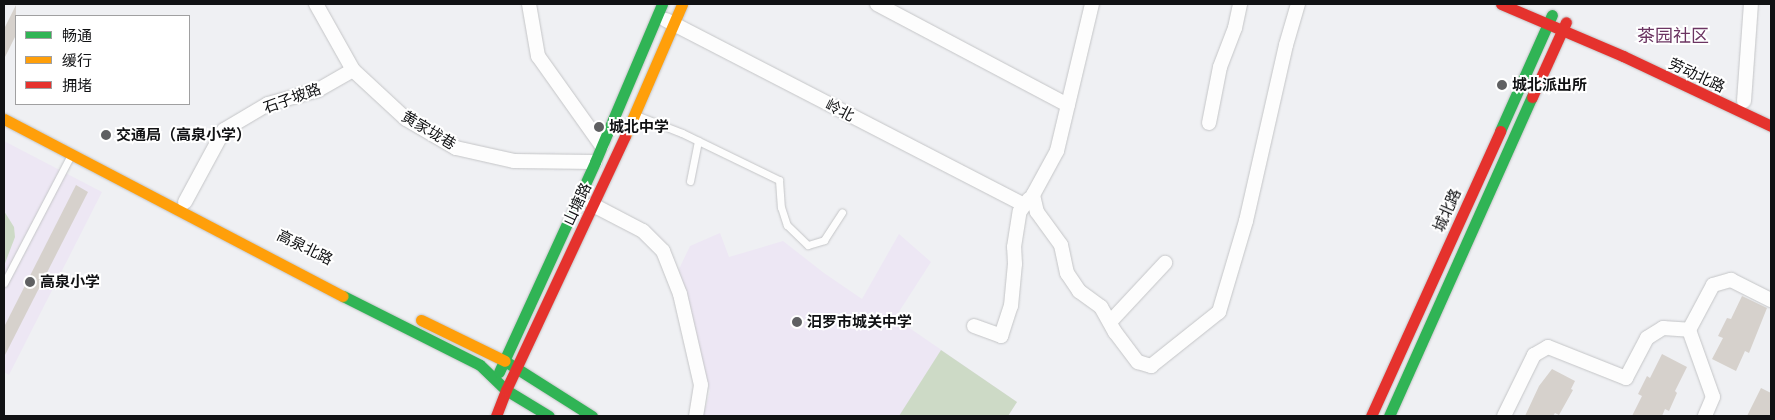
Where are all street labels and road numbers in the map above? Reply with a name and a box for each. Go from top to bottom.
street label: 劳动北路 [1666,54,1728,96]
street label: 石子坡路 [261,79,323,117]
street label: 岭北 [823,95,857,125]
street label: 黄家垅巷 [399,107,459,153]
street label: 山塘路 [559,180,595,228]
street label: 城北路 [1430,186,1464,234]
street label: 高泉北路 [274,226,336,268]

